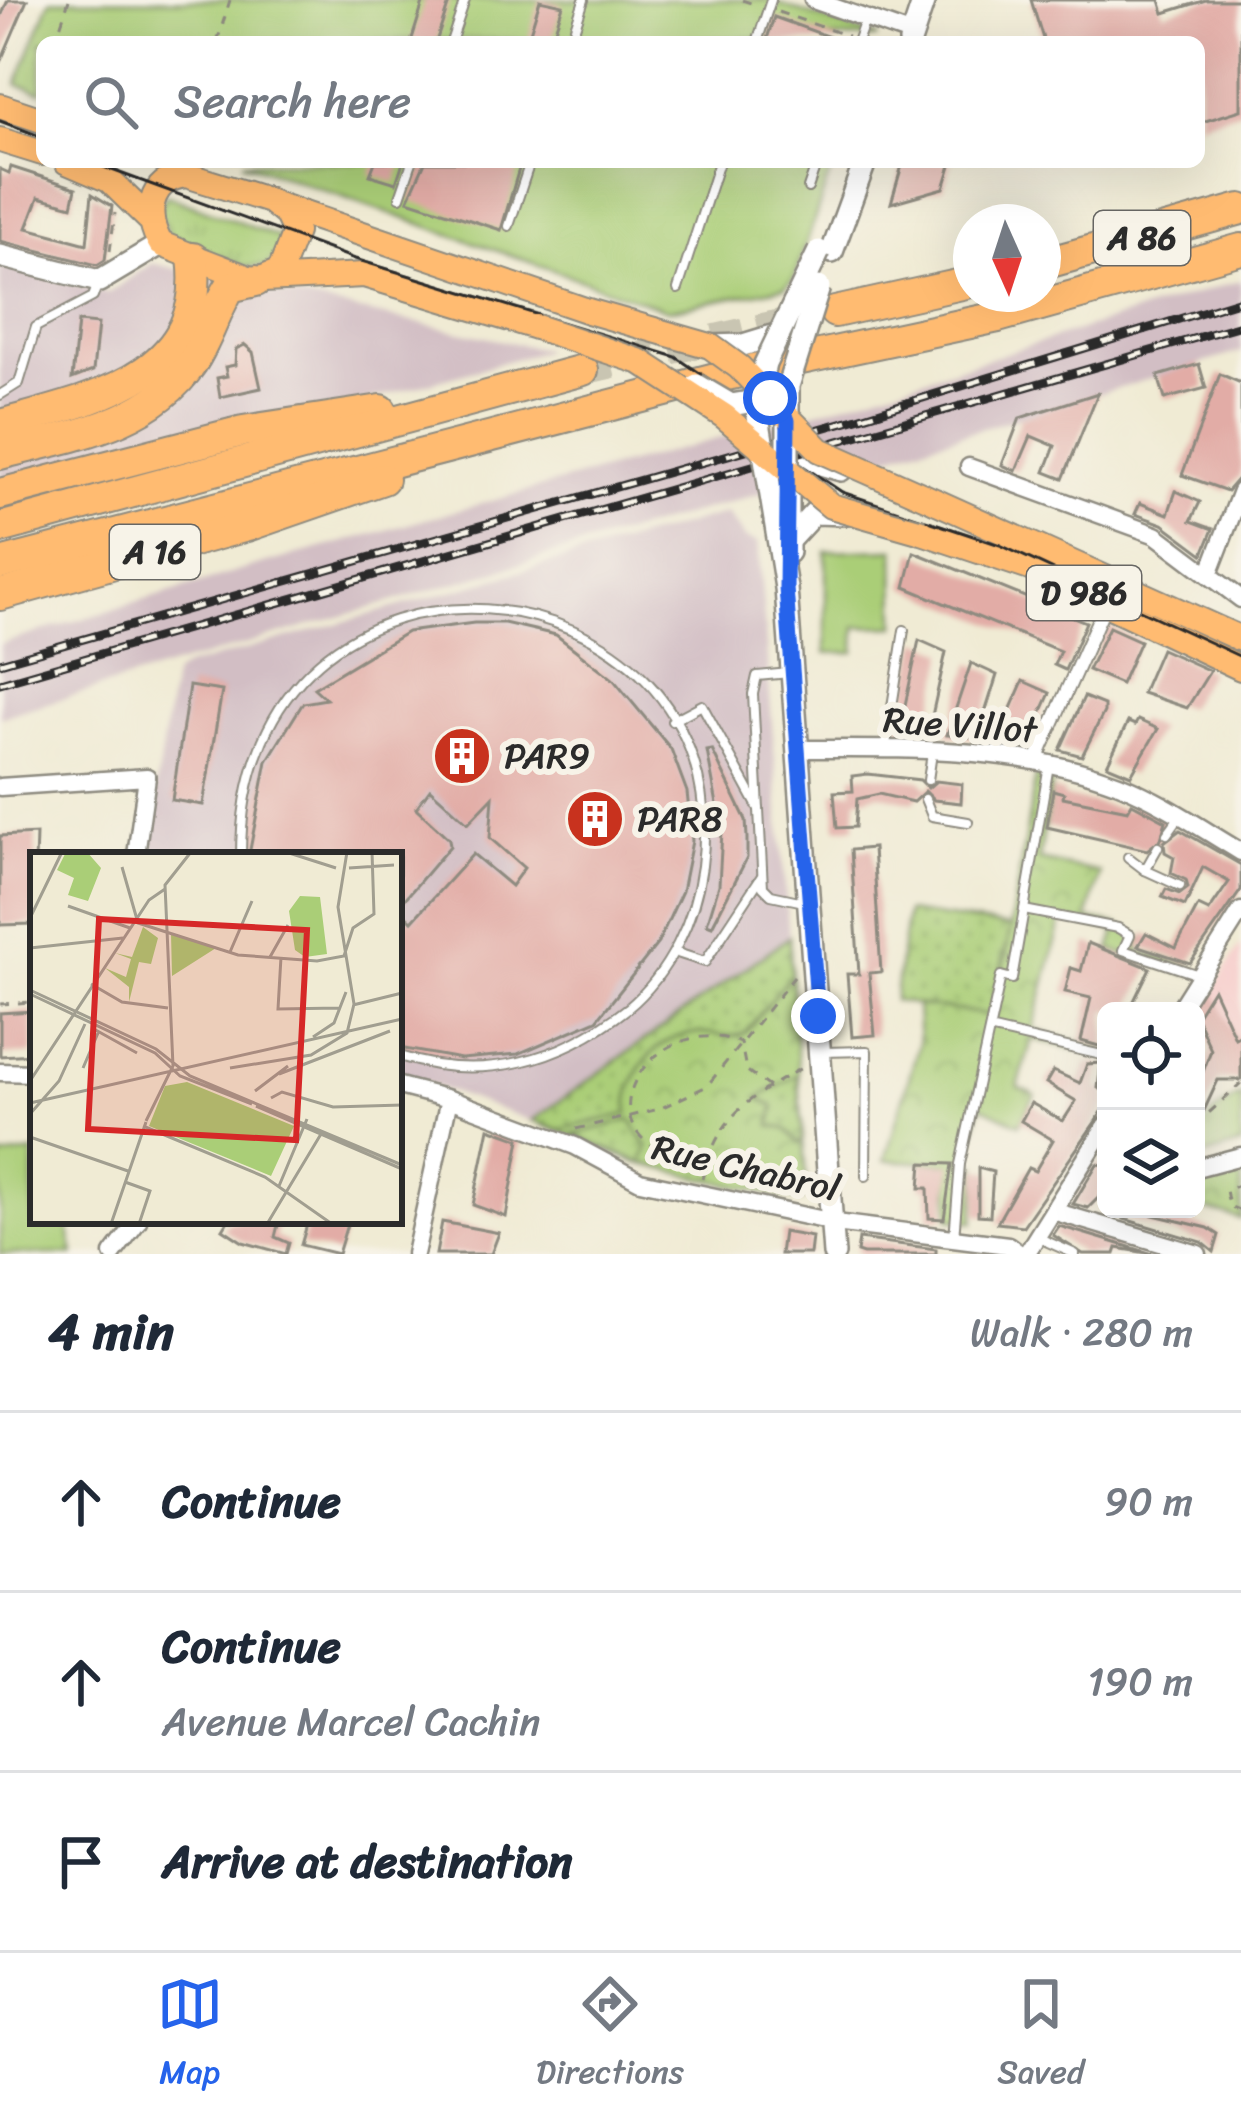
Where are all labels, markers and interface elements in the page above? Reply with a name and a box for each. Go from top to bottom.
search box [36,36,1205,168]
text: Search here [174,62,411,142]
icon: search [78,69,144,135]
north arrow [953,204,1061,312]
road number: A 86 [1094,211,1190,265]
route start [743,371,797,425]
road number: A 16 [110,525,200,579]
road number: D 986 [1027,566,1141,620]
street label: Rue Villot [881,688,1040,762]
place label: PAR9 [504,724,590,788]
building icon: PAR9 [431,725,493,787]
place label: PAR8 [637,787,723,851]
building icon: PAR8 [564,788,626,850]
inset map [30,852,402,1224]
route end [791,989,845,1043]
map controls [1097,1002,1205,1218]
button: locate [1097,1002,1205,1110]
button: layers [1097,1110,1205,1218]
street label: Rue Chabrol [646,1115,847,1221]
text: 4 min [48,1287,174,1377]
text: Walk · 280 m [970,1298,1193,1367]
text: Continue [162,1462,341,1542]
text: 90 m [1104,1467,1193,1536]
icon: ahead [48,1469,114,1535]
text: Continue [162,1607,341,1687]
text: 190 m [1088,1647,1193,1716]
icon: ahead [48,1649,114,1715]
text: Avenue Marcel Cachin [162,1687,540,1756]
text: Arrive at destination [162,1822,572,1902]
icon: arrive [48,1829,114,1895]
tab: Map [157,1971,223,2101]
tab: Directions [536,1971,684,2101]
tab: Saved [997,1971,1084,2101]

